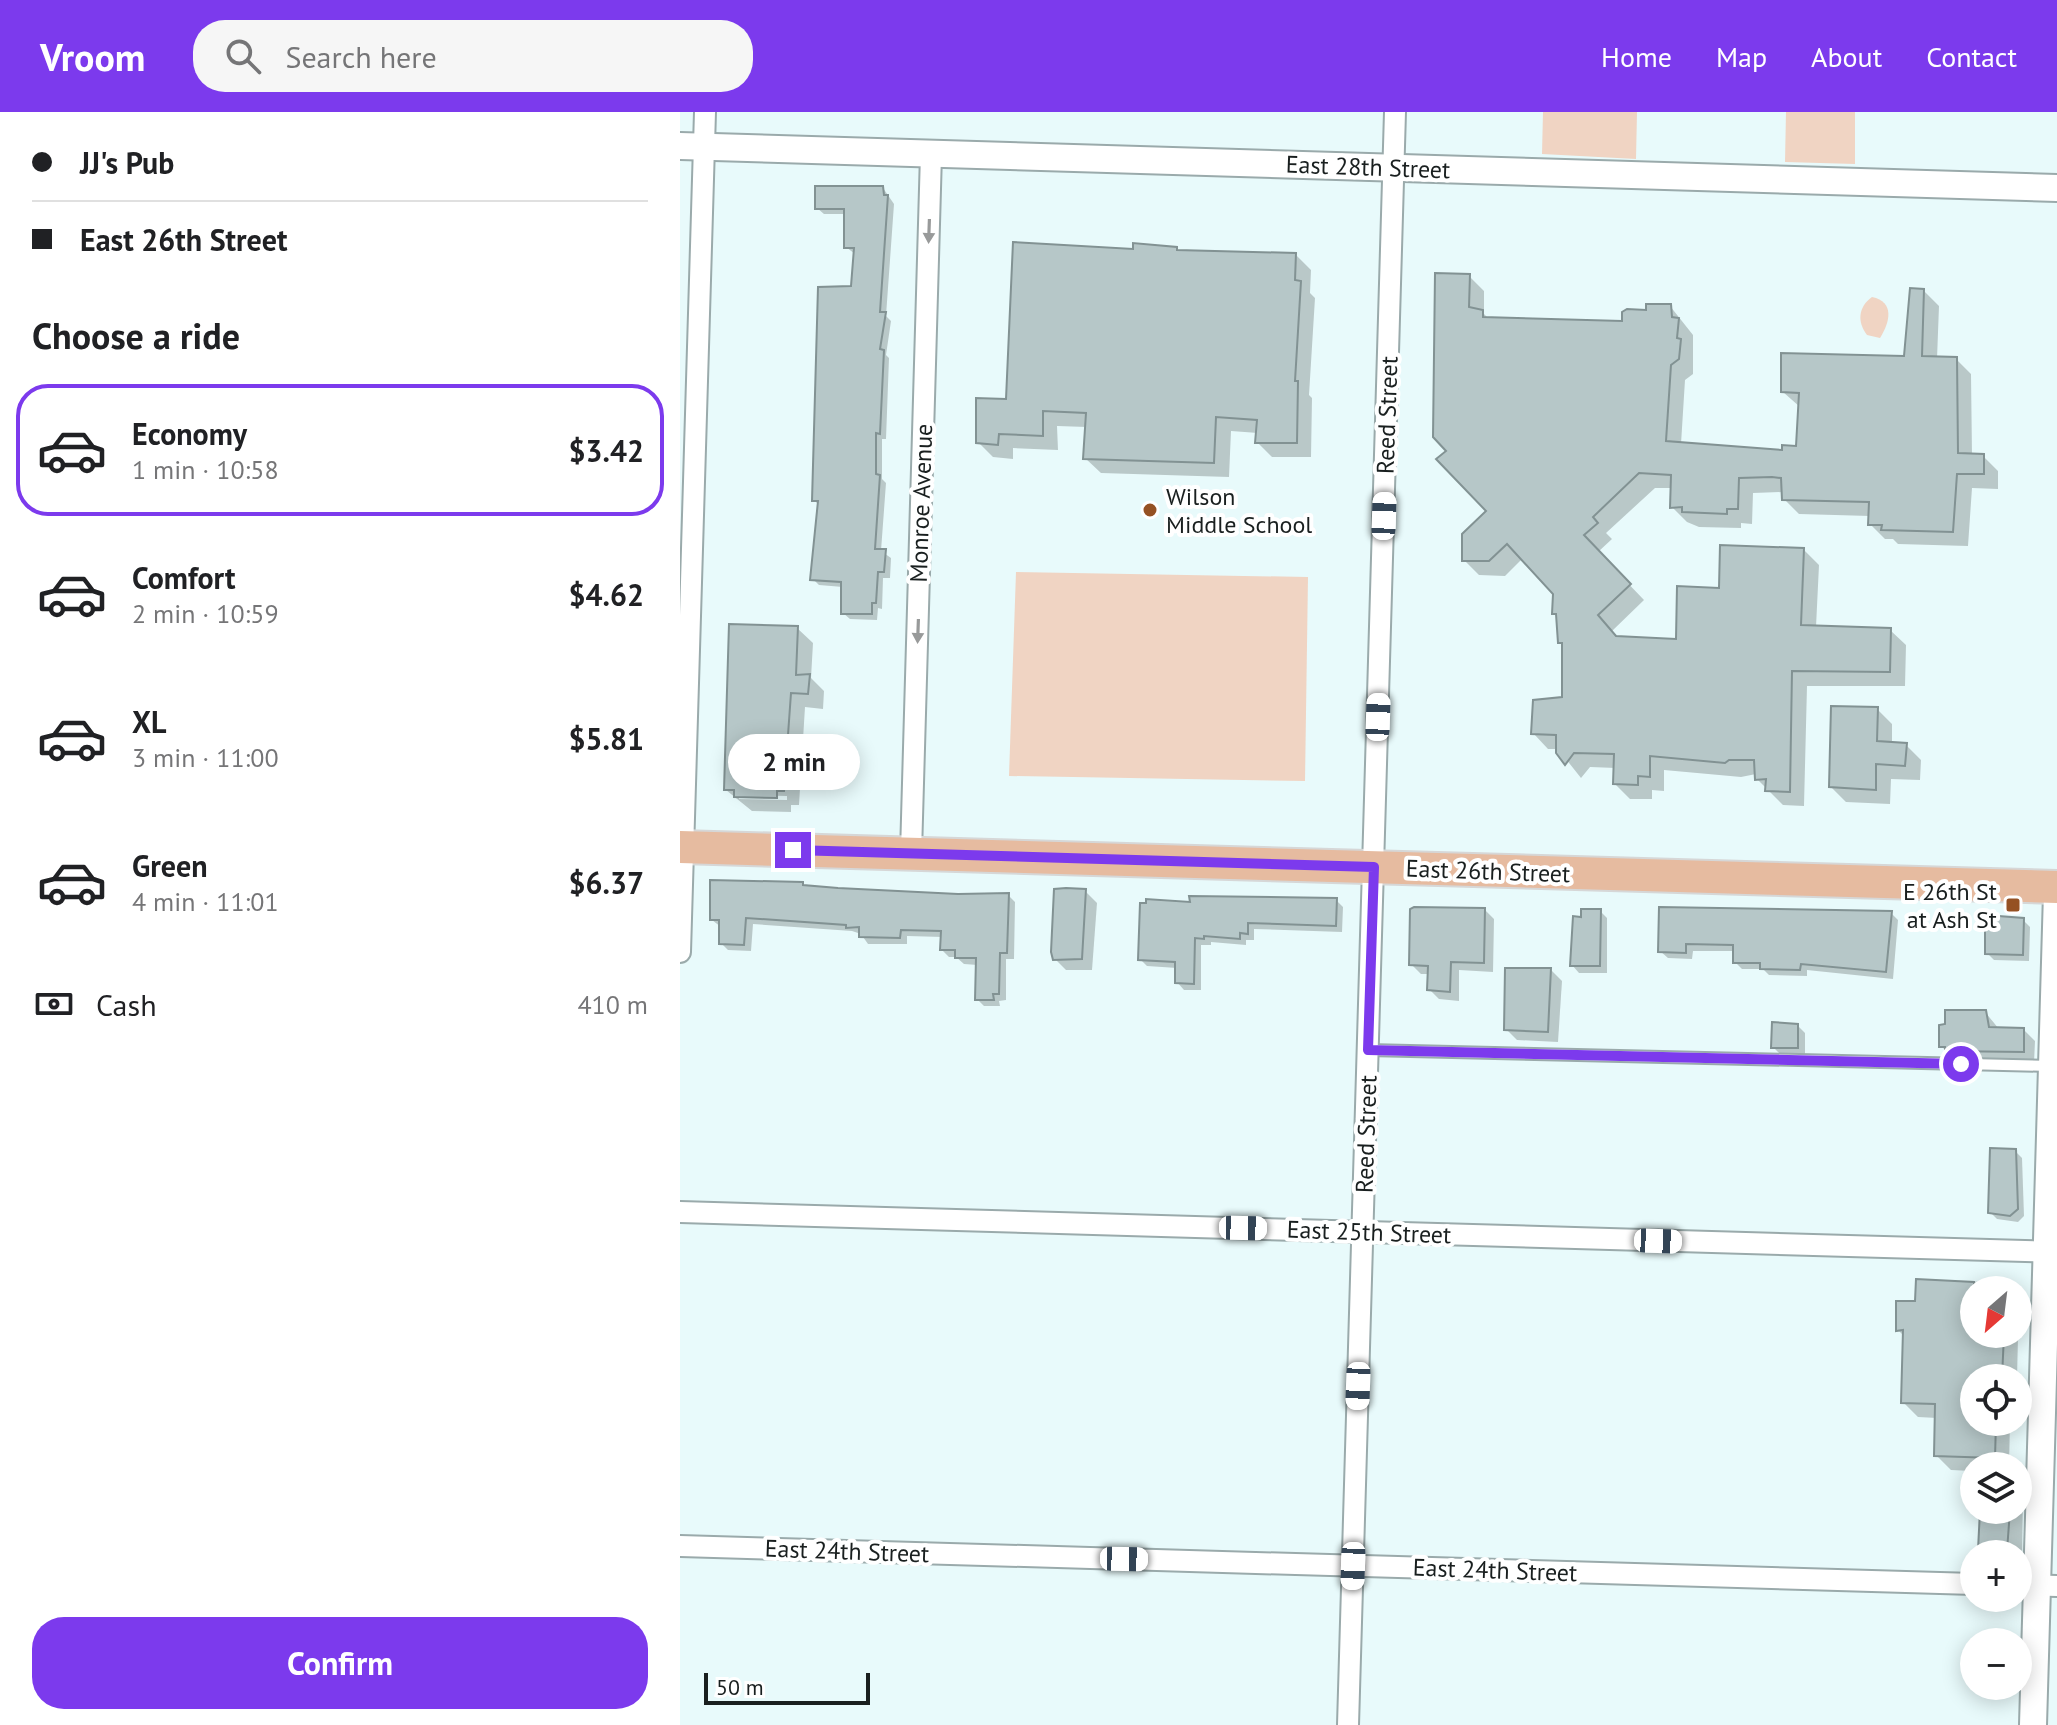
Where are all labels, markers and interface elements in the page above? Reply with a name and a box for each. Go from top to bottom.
search box [193,20,753,92]
text: Vroom [40,32,145,81]
icon: search [221,34,265,78]
text: Search here [285,37,437,76]
text: Home [1601,38,1672,75]
text: Map [1716,38,1767,75]
text: About [1811,38,1882,75]
text: Contact [1926,38,2017,75]
text: JJ's Pub [80,143,174,182]
street label: East 28th Street [1285,149,1451,185]
one-way arrow [923,219,936,244]
text: East 26th Street [80,220,287,259]
text: Choose a ride [32,312,240,359]
street label: Reed Street [1369,356,1405,474]
icon: car [36,414,108,486]
text: Economy [132,414,247,453]
street label: Monroe Avenue [903,423,939,583]
text: $3.42 [569,431,644,470]
text: 1 min · 10:58 [132,453,279,486]
place label: Wilson Middle School [1166,481,1312,540]
car [1371,492,1397,540]
marker: Wilson Middle School [1141,501,1159,519]
icon: car [36,558,108,630]
text: Comfort [132,558,235,597]
text: $4.62 [569,575,644,614]
text: 2 min · 10:59 [132,597,279,630]
one-way arrow [911,619,924,644]
car [1365,693,1391,741]
icon: car [36,702,108,774]
text: XL [132,702,166,741]
text: $5.81 [569,719,644,758]
callout: 2 min [727,734,859,790]
text: 3 min · 11:00 [132,741,279,774]
text: 2 min [762,745,826,778]
route end [775,832,811,868]
icon: car [36,846,108,918]
text: Green [132,846,207,885]
street label: East 26th Street [1405,853,1571,889]
text: $6.37 [569,863,644,902]
place label: E 26th St at Ash St [1903,876,1997,935]
text: 4 min · 11:01 [132,885,279,918]
marker: E 26th St at Ash St [2004,896,2022,914]
icon: cash [32,982,76,1026]
text: Cash [96,985,157,1024]
text: 410 m [577,988,648,1021]
route start [1943,1046,1979,1082]
street label: Reed Street [1348,1075,1384,1193]
street label: East 25th Street [1286,1214,1452,1250]
car [1219,1216,1267,1240]
car [1634,1228,1682,1254]
north arrow [1960,1276,2032,1348]
map controls [1960,1276,2032,1700]
car [1345,1362,1371,1410]
button: locate [1960,1364,2032,1436]
button: layers [1960,1452,2032,1524]
street label: East 24th Street [764,1533,930,1569]
button: + [1960,1540,2032,1612]
car [1340,1542,1366,1590]
car [1100,1547,1148,1571]
street label: East 24th Street [1412,1552,1578,1588]
button: Confirm [32,1617,648,1709]
button: − [1960,1628,2032,1700]
scale bar [704,1669,870,1705]
text: 50 m [716,1673,764,1701]

